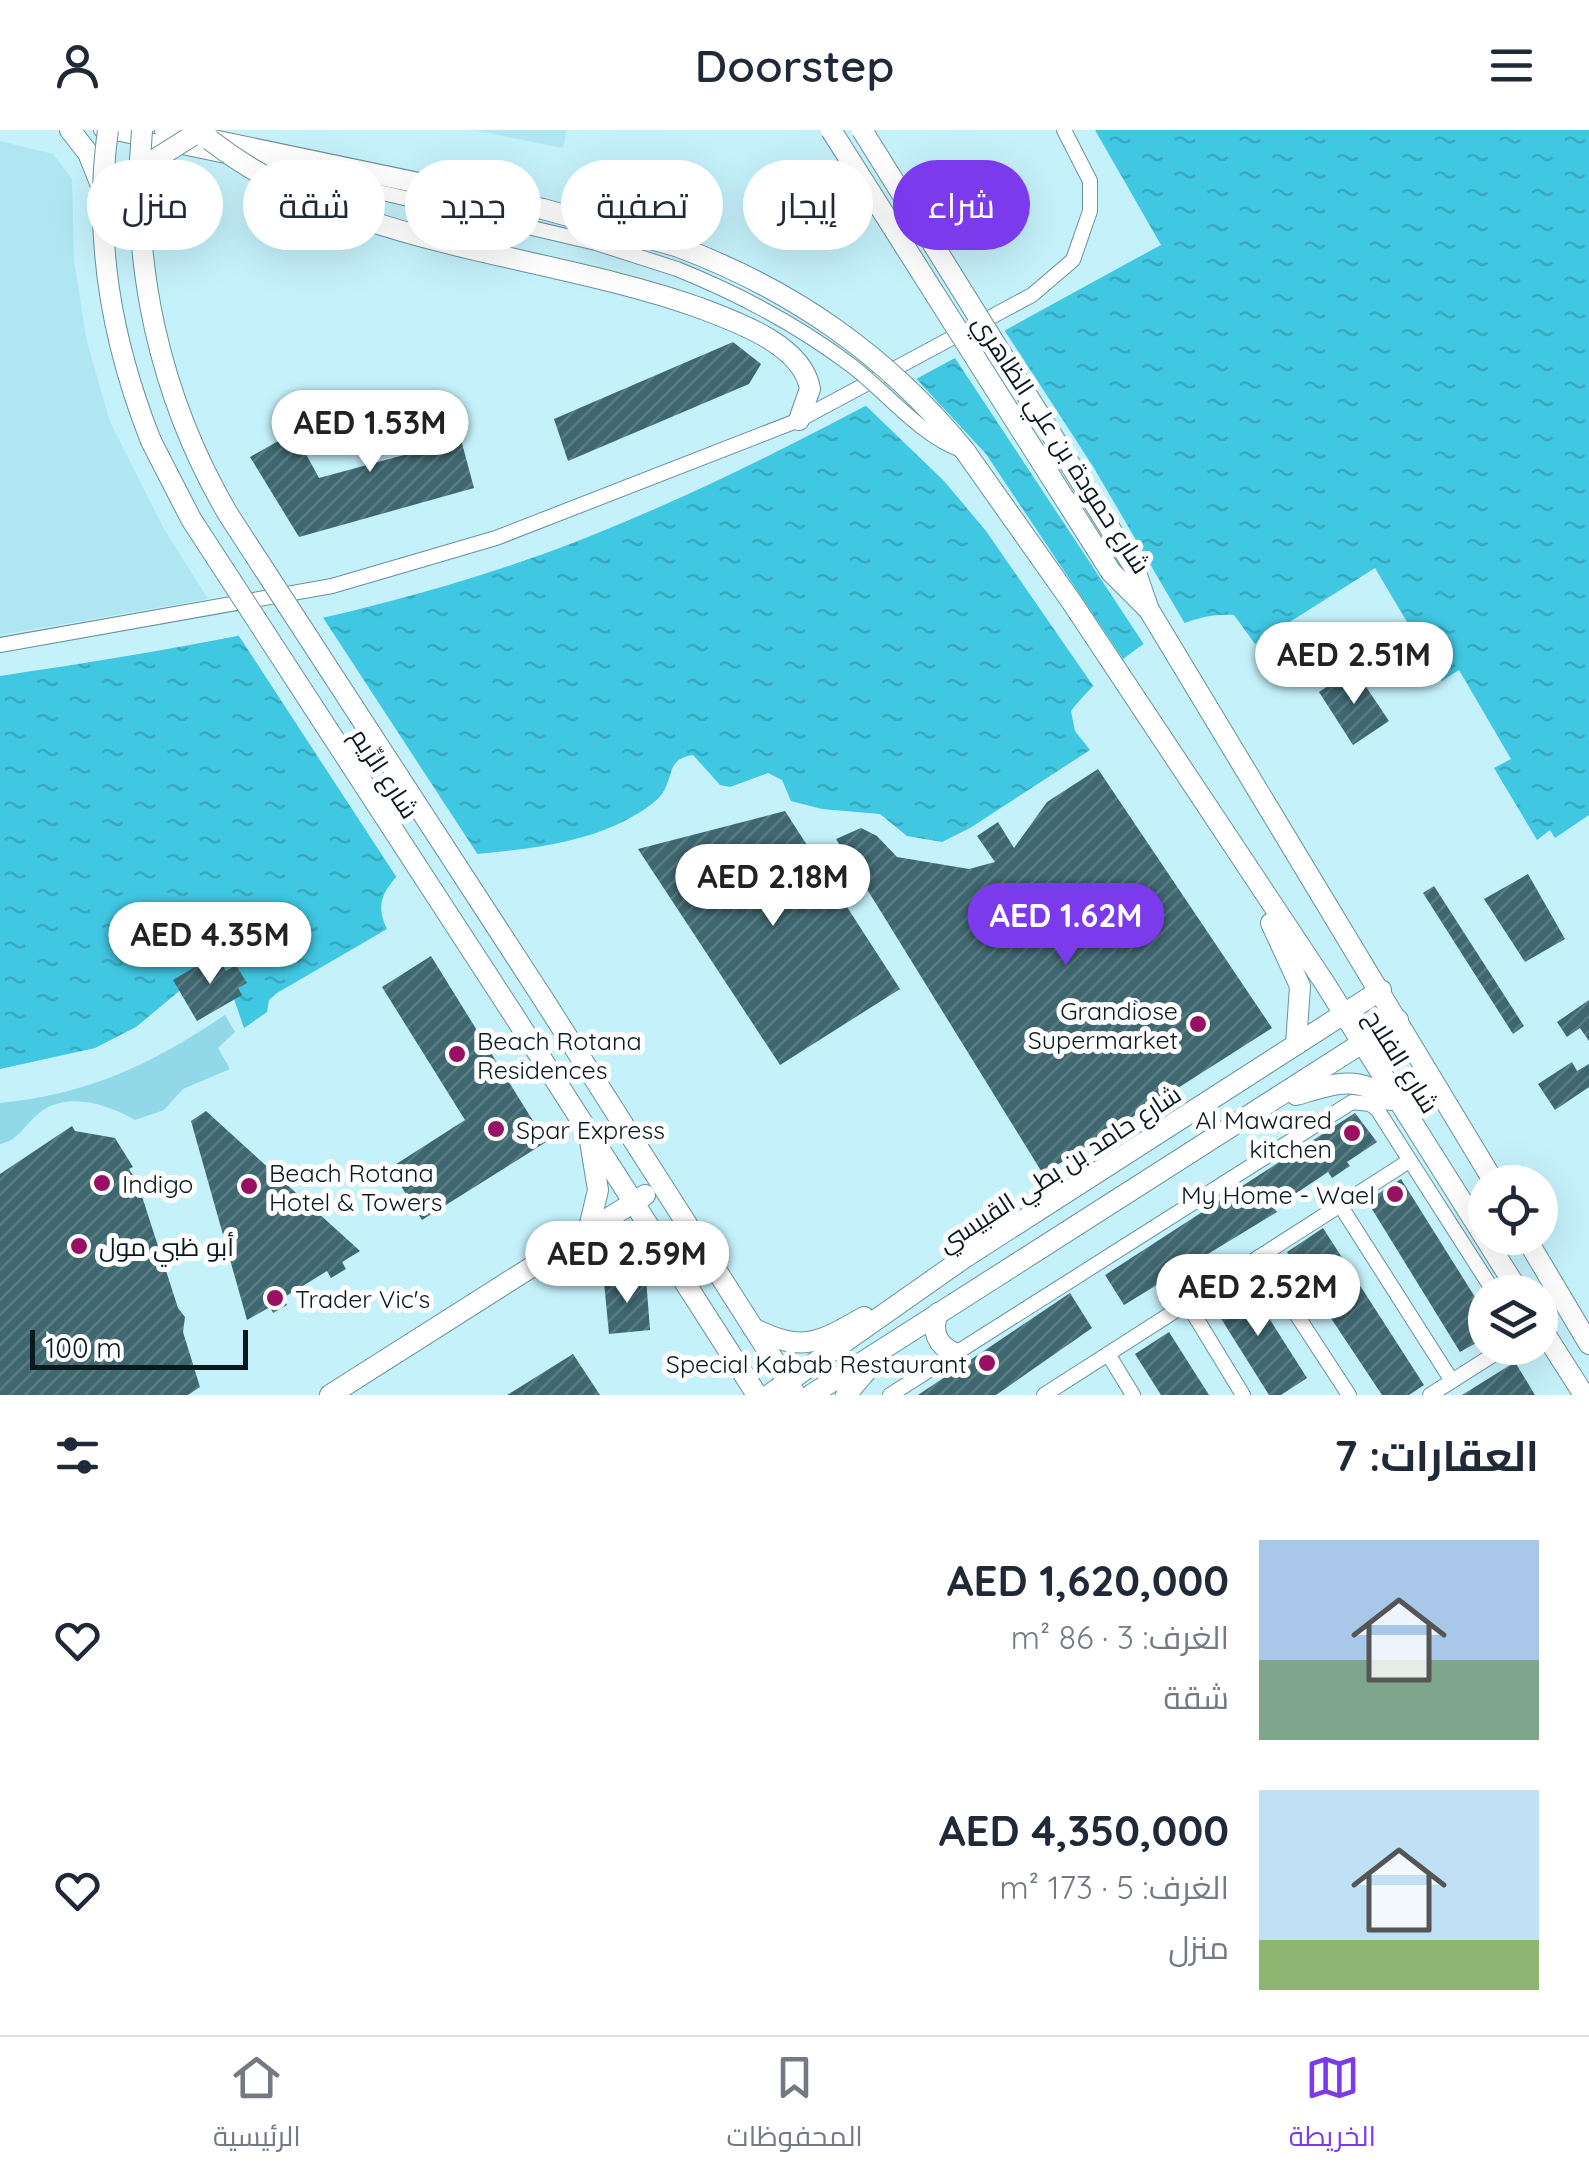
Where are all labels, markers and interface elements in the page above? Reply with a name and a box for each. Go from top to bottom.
text: Doorstep [695,37,894,93]
icon: person [50,38,105,93]
icon: menu [1484,38,1539,93]
chip: منزل [87,160,223,250]
chip: شقة [243,160,385,250]
chip: جديد [405,160,541,250]
chip: تصفية [561,160,723,250]
chip: إيجار [743,160,873,250]
chip: شراء [893,160,1030,250]
street label: شارع حمودة بن علي الظاهري [962,309,1157,582]
pin: AED 1.53M [256,390,484,475]
text: AED 1.53M [294,402,446,442]
pin: AED 2.51M [1240,622,1468,707]
text: AED 2.51M [1277,634,1431,674]
street label: شارع الرِّيم [342,722,426,826]
pin: AED 2.18M [659,844,887,929]
text: AED 2.18M [697,856,849,896]
pin: AED 1.62M [952,883,1180,968]
text: AED 1.62M [989,895,1143,935]
pin: AED 4.35M [96,902,324,987]
text: AED 4.35M [130,914,290,954]
place label: Grandiose Supermarket [1028,995,1178,1055]
street label: شارع الفلاح [1356,1004,1446,1120]
marker: Grandiose Supermarket [1187,1013,1209,1035]
place label: Beach Rotana Residences [477,1025,642,1085]
marker: Beach Rotana Residences [446,1043,468,1065]
street label: شارع حامد بن بطي القبيسي [932,1078,1189,1262]
place label: Al Mawared kitchen [1195,1104,1332,1164]
place label: Spar Express [516,1114,665,1145]
marker: Spar Express [485,1118,507,1140]
marker: Al Mawared kitchen [1341,1122,1363,1144]
place label: Beach Rotana Hotel & Towers [269,1157,442,1217]
map controls [1468,1165,1558,1365]
button: locate [1468,1165,1558,1255]
place label: Indigo [122,1168,193,1199]
marker: Indigo [91,1172,113,1194]
marker: Beach Rotana Hotel & Towers [238,1175,260,1197]
place label: My Home - Wael [1181,1179,1375,1210]
marker: My Home - Wael [1384,1183,1406,1205]
pin: AED 2.59M [513,1221,741,1306]
place label: أبو ظبي مول [99,1231,234,1267]
text: AED 2.59M [547,1233,707,1273]
marker: أبو ظبي مول [68,1235,90,1257]
pin: AED 2.52M [1144,1254,1372,1339]
text: AED 2.52M [1178,1266,1338,1306]
button: layers [1468,1275,1558,1365]
place label: Trader Vic's [295,1283,430,1314]
marker: Trader Vic's [264,1287,286,1309]
scale bar [30,1325,248,1370]
text: 100 m [45,1330,122,1365]
place label: Special Kabab Restaurant [666,1348,967,1379]
marker: Special Kabab Restaurant [976,1352,998,1374]
icon: filters [50,1428,105,1483]
text: العقارات: 7 [1334,1429,1539,1482]
text: AED 1,620,000 [947,1554,1229,1607]
icon: home [1339,1580,1459,1700]
icon: heart [50,1613,105,1668]
text: الغرف: 3 · 86 m² [1011,1617,1229,1657]
text: شقة [1164,1677,1229,1717]
text: AED 4,350,000 [939,1804,1229,1857]
icon: home [1339,1830,1459,1950]
icon: heart [50,1863,105,1918]
text: الغرف: 5 · 173 m² [1000,1867,1229,1907]
text: منزل [1168,1927,1229,1967]
tab: الرئيسية [213,2050,301,2162]
tab: المحفوظات [727,2050,863,2162]
tab: الخريطة [1289,2050,1376,2162]

